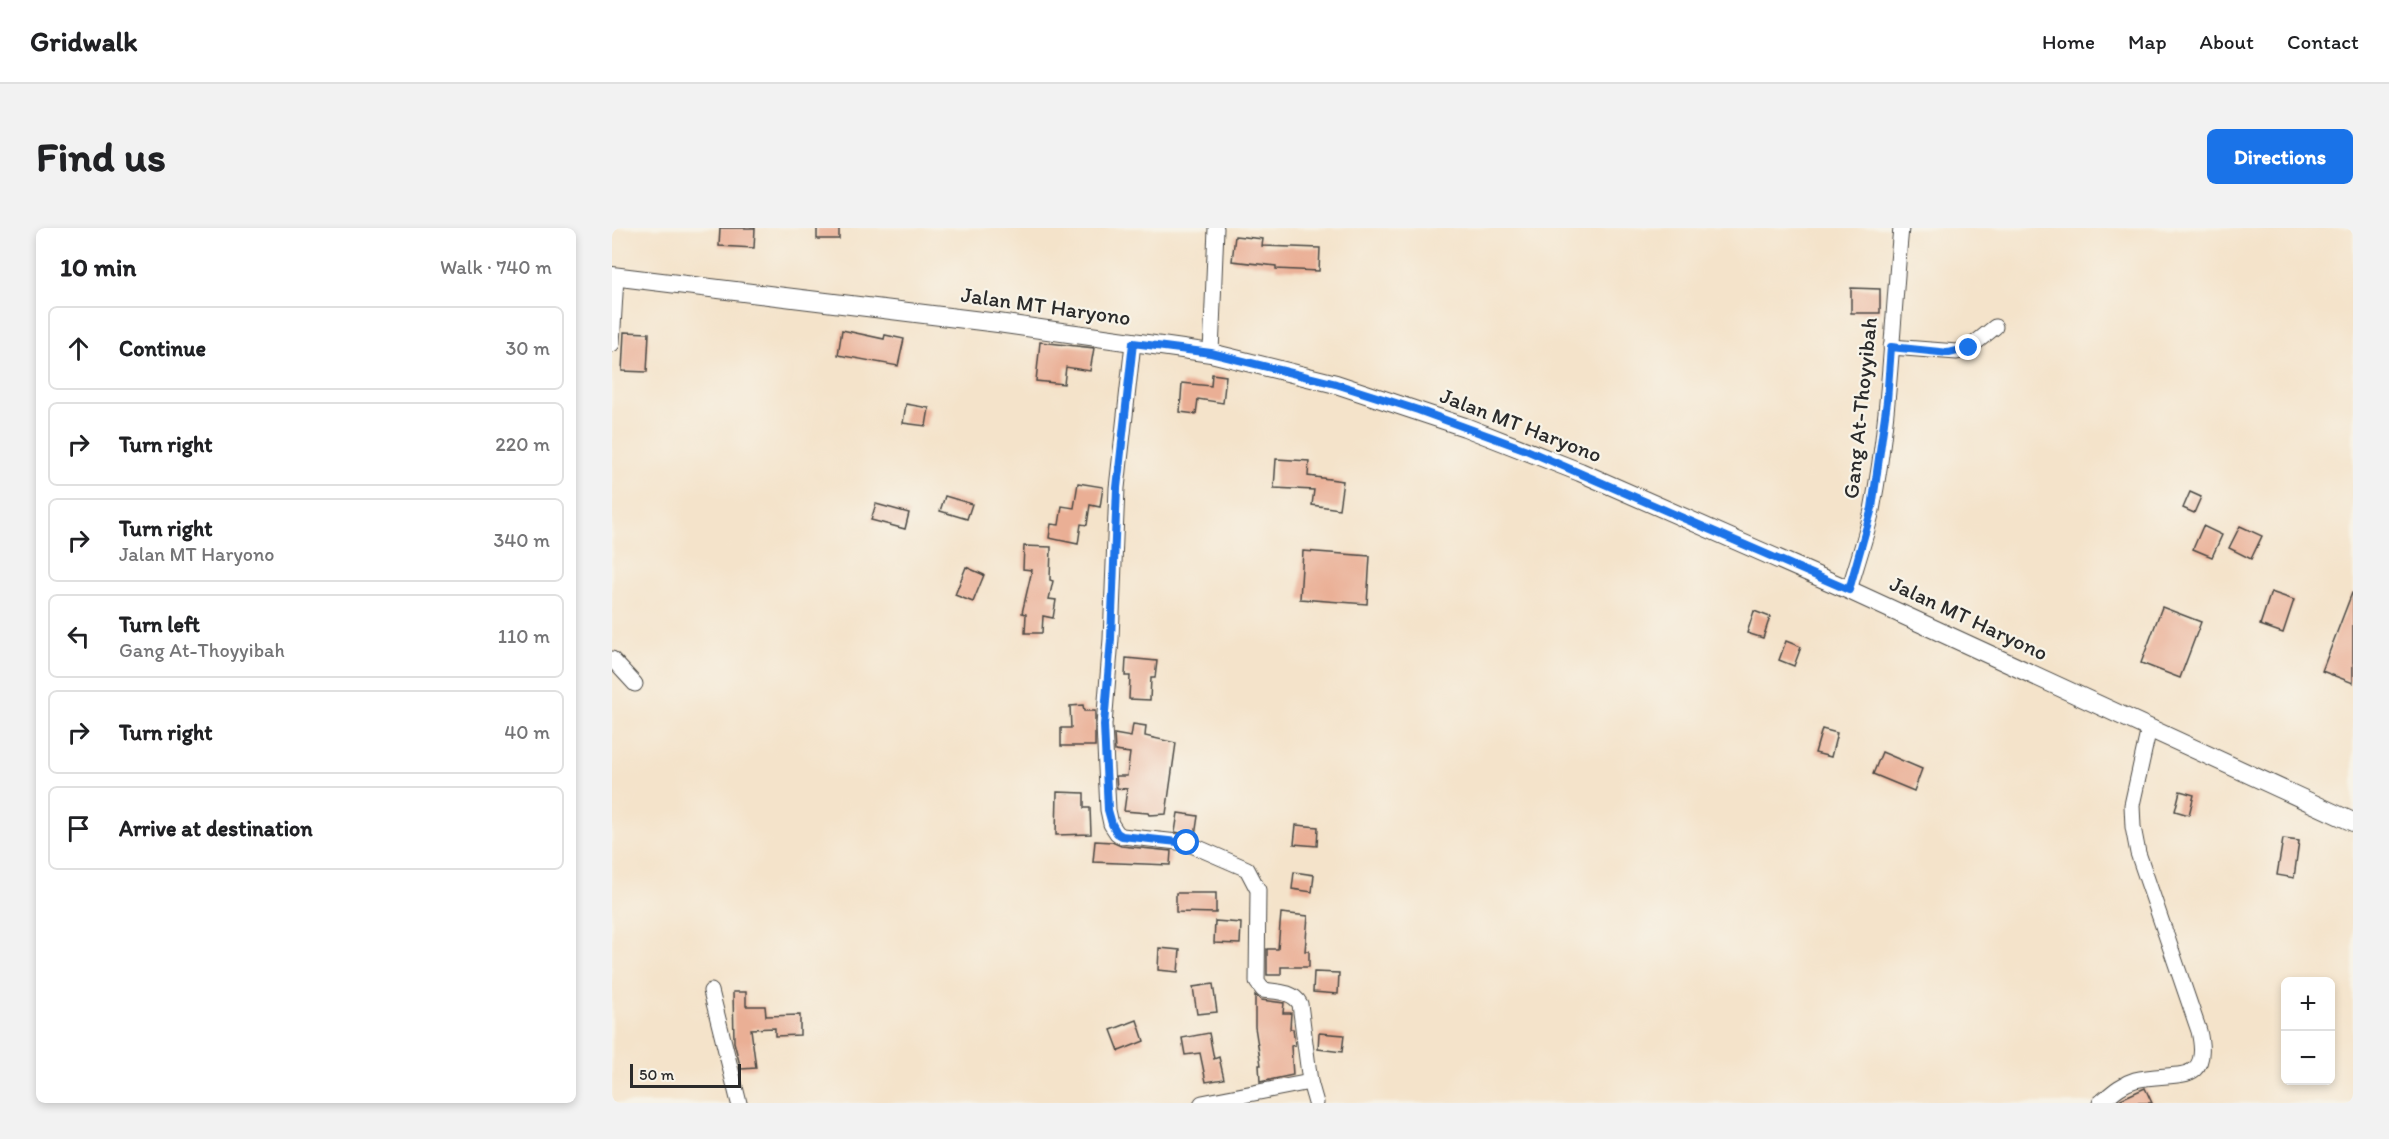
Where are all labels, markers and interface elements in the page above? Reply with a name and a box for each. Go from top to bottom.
text: Gridwalk [30,24,138,58]
text: Home [2042,29,2095,54]
text: Map [2128,29,2167,54]
text: About [2200,29,2254,54]
text: Contact [2287,29,2359,54]
button: Directions [2207,129,2353,184]
text: Find us [36,131,166,182]
text: 10 min [60,251,136,283]
text: Walk · 740 m [440,255,552,279]
street label: Jalan MT Haryono [959,281,1133,331]
street label: Gang At-Thoyyibah [1837,316,1883,500]
icon: ahead [62,332,95,365]
route end [1955,334,1981,360]
text: Continue [119,335,206,362]
text: 30 m [505,336,550,360]
street label: Jalan MT Haryono [1436,382,1606,468]
icon: right [62,428,95,461]
text: Turn right [119,431,213,458]
text: 220 m [495,432,550,456]
text: Turn right [119,515,213,542]
icon: right [62,524,95,557]
text: 340 m [493,528,550,552]
text: Jalan MT Haryono [119,542,275,566]
street label: Jalan MT Haryono [1886,570,2052,666]
text: Turn left [119,611,200,638]
icon: left [62,620,95,653]
text: 110 m [498,624,550,648]
text: Gang At-Thoyyibah [119,638,285,662]
icon: right [62,716,95,749]
text: Turn right [119,719,213,746]
text: 40 m [504,720,550,744]
icon: arrive [62,812,95,845]
text: Arrive at destination [119,815,313,842]
route start [1173,829,1199,855]
map controls [2281,977,2335,1085]
button: + [2281,977,2335,1031]
button: − [2281,1031,2335,1085]
scale bar [630,1061,741,1088]
text: 50 m [639,1065,674,1084]

